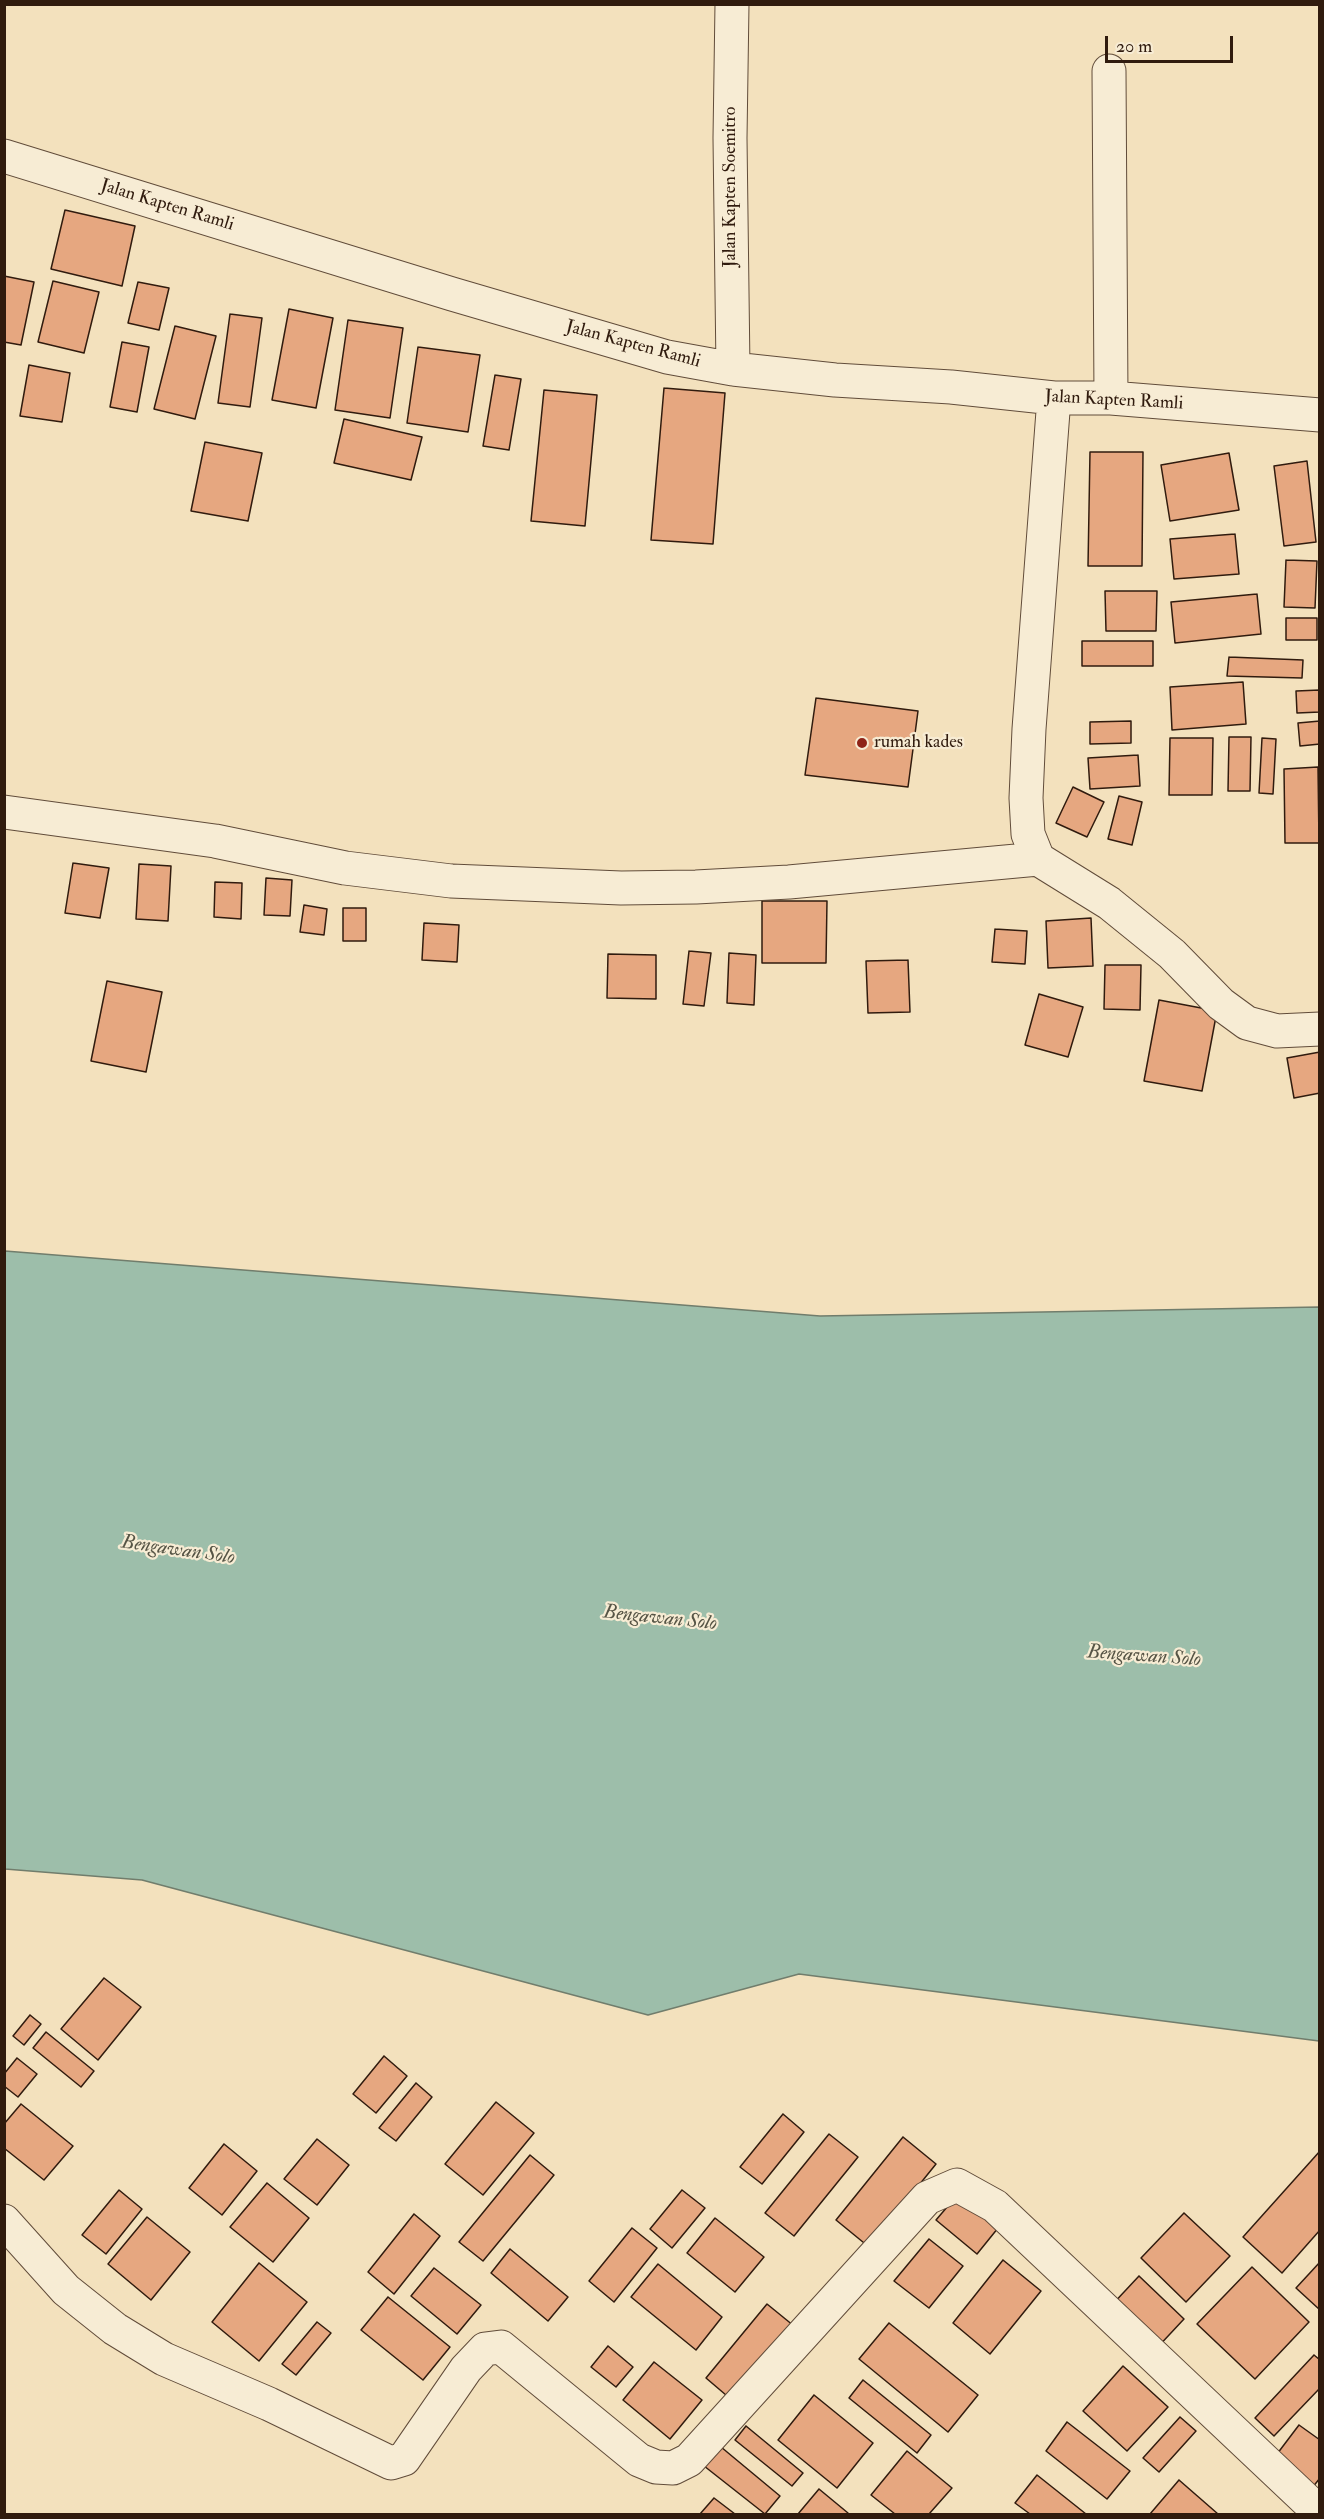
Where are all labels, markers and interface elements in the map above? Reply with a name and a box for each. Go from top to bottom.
scale bar [1108,24,1236,62]
text: 20 m [1116,35,1152,58]
street label: Jalan Kapten Soemitro [720,107,742,267]
street label: Jalan Kapten Ramli [98,175,236,237]
street label: Jalan Kapten Ramli [563,317,703,373]
street label: Jalan Kapten Ramli [1044,387,1184,415]
place label: rumah kades [874,732,963,754]
marker: rumah kades [855,736,869,750]
water label: Bengawan Solo [120,1531,236,1571]
water label: Bengawan Solo [602,1601,718,1637]
water label: Bengawan Solo [1086,1641,1202,1673]

